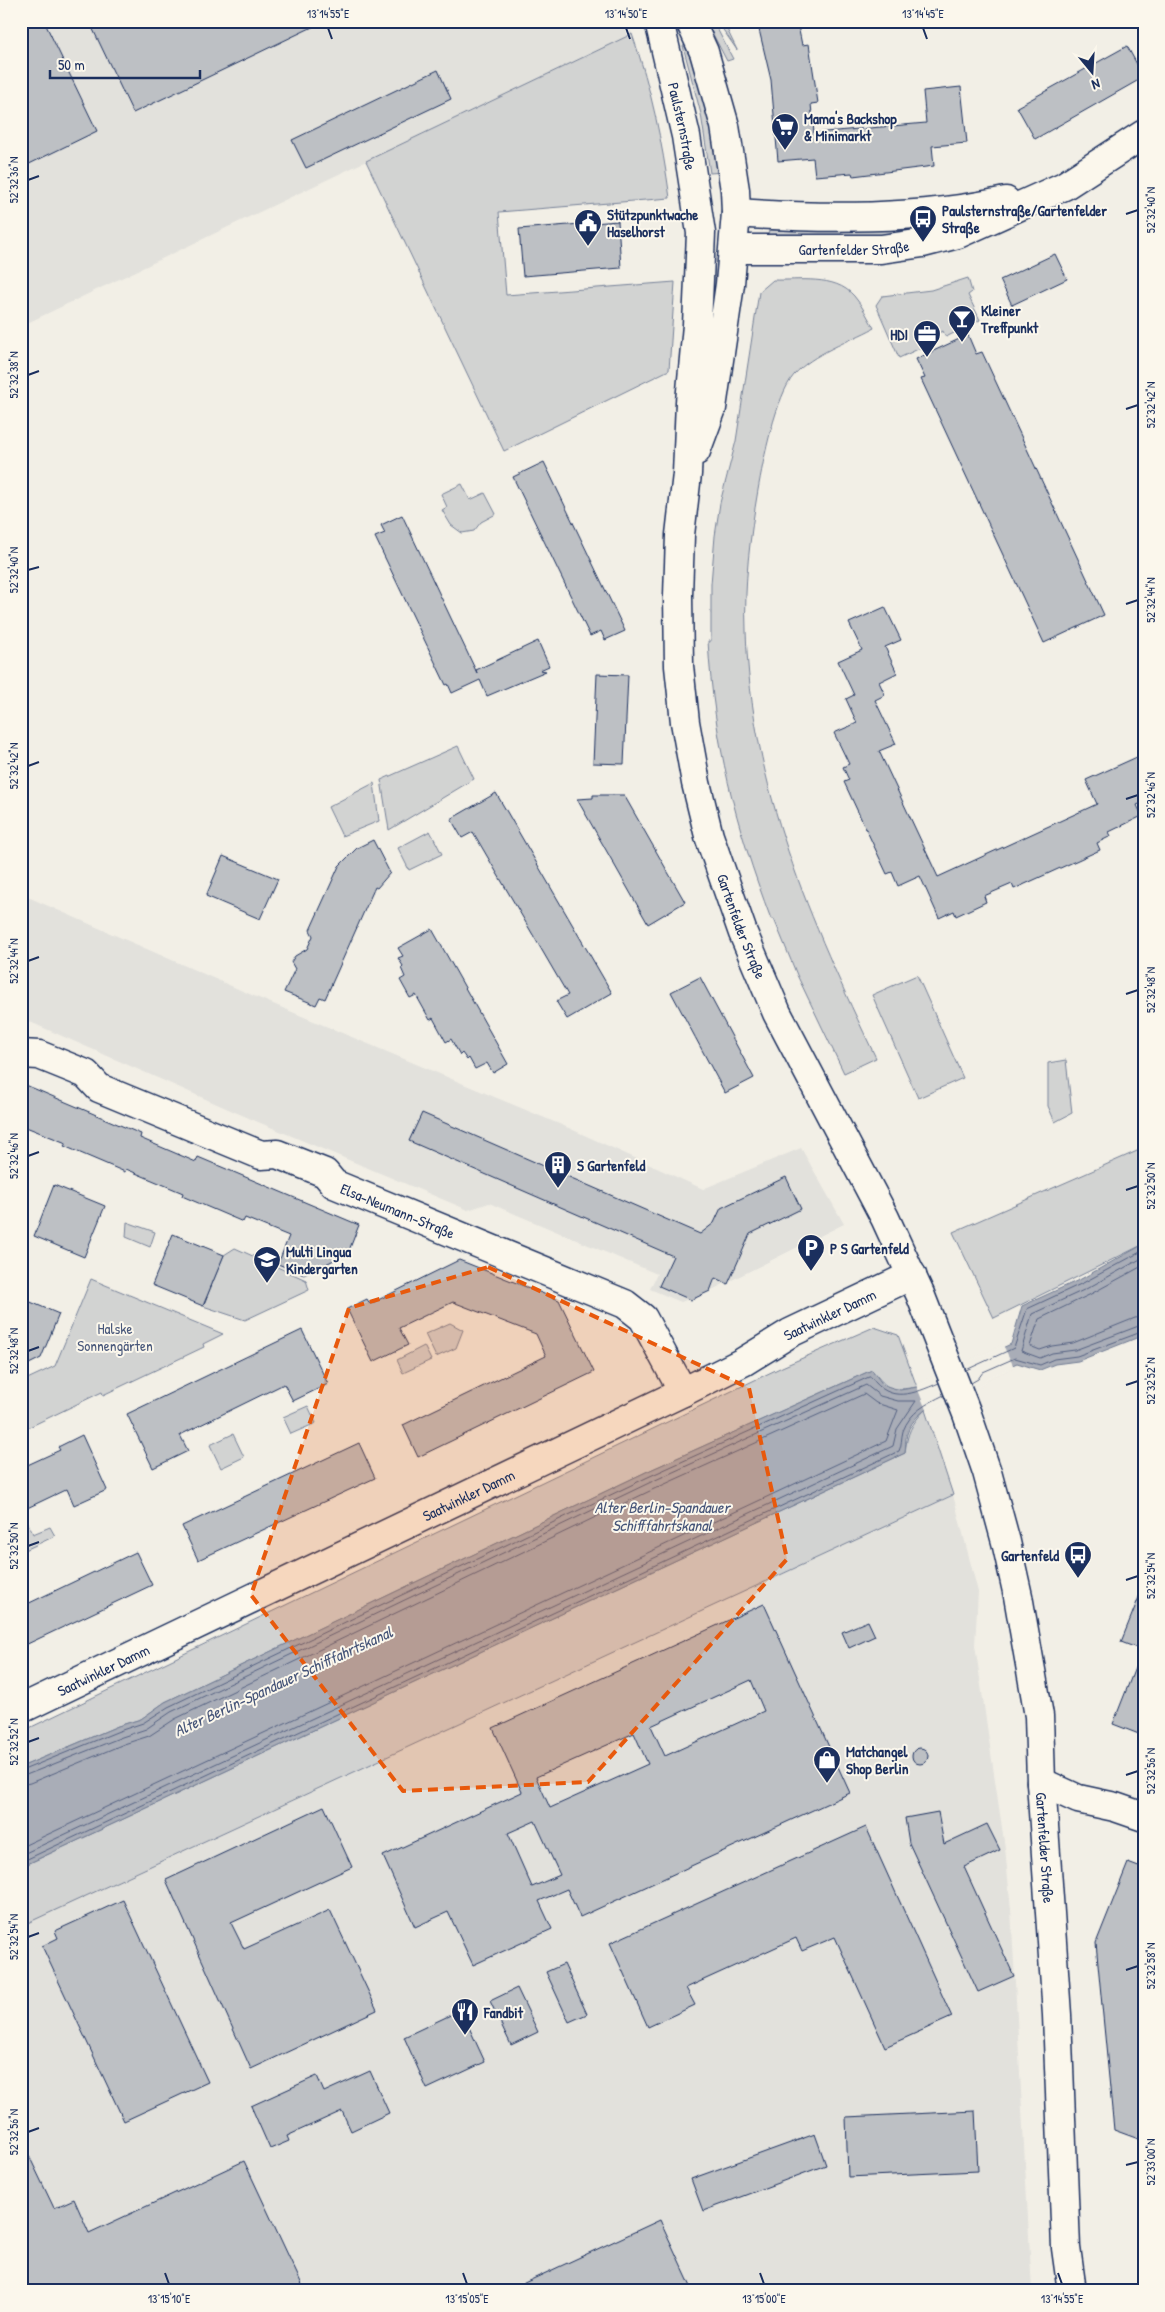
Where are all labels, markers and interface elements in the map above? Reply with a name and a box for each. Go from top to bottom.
text: 13°14'55"E [307,5,350,22]
text: 13°14'50"E [605,5,648,22]
text: 13°14'45"E [902,5,945,22]
scale bar [50,48,200,80]
north arrow [1068,48,1118,98]
text: 50 m [58,54,85,75]
text: N [1089,75,1103,95]
street label: Paulsternstraße [663,80,702,172]
place label: Mama's Backshop & Minimarkt [804,108,897,146]
supermarket icon: Mama's Backshop & Minimarkt [770,112,800,151]
text: 52°32'36"N [5,157,22,203]
text: 52°32'40"N [1142,187,1159,233]
place label: Paulsternstraße/Gartenfelder Straße [942,200,1107,239]
place label: Stützpunktwache Haselhorst [607,204,698,242]
bus stop icon: Paulsternstraße/Gartenfelder Straße [908,204,938,243]
public building icon: Stützpunktwache Haselhorst [573,208,603,247]
street label: Gartenfelder Straße [799,235,911,260]
place label: Kleiner Treffpunkt [980,300,1039,339]
bar icon: Kleiner Treffpunkt [947,304,977,343]
office icon: HDI [912,319,942,358]
place label: HDI [890,324,908,345]
text: 52°32'38"N [5,351,22,399]
text: 52°32'42"N [1142,382,1159,428]
text: 52°32'40"N [5,547,22,593]
text: 52°32'44"N [1142,577,1159,623]
text: 52°32'42"N [5,743,22,789]
text: 52°32'46"N [1142,772,1159,818]
street label: Gartenfelder Straße [712,871,772,982]
text: 52°32'44"N [5,938,22,984]
text: 52°32'48"N [1142,967,1159,1013]
text: 52°32'46"N [5,1133,22,1179]
building icon: S Gartenfeld [543,1150,573,1189]
place label: S Gartenfeld [577,1155,645,1176]
text: 52°32'50"N [1142,1163,1159,1209]
street label: Elsa-Neumann-Straße [338,1177,458,1243]
parking icon: P S Gartenfeld [796,1233,826,1272]
place label: P S Gartenfeld [830,1238,909,1259]
place label: Multi Lingua Kindergarten [286,1241,358,1280]
school or university icon: Multi Lingua Kindergarten [252,1245,282,1284]
street label: Saatwinkler Damm [779,1283,879,1345]
park label: Halske Sonnengärten [77,1318,153,1356]
text: 52°32'48"N [5,1328,22,1374]
text: 52°32'52"N [1142,1357,1159,1405]
street label: Saatwinkler Damm [419,1464,518,1526]
water label: Alter Berlin-Spandauer Schifffahrtskanal [594,1496,731,1536]
text: 52°32'50"N [5,1523,22,1569]
bus stop icon: Gartenfeld [1063,1540,1093,1579]
place label: Gartenfeld [1001,1545,1059,1566]
text: 52°32'54"N [1142,1553,1159,1599]
water label: Alter Berlin-Spandauer Schifffahrtskanal [170,1620,396,1741]
street label: Saatwinkler Damm [54,1639,153,1701]
text: 52°32'52"N [5,1718,22,1766]
place label: Matchangel Shop Berlin [846,1741,909,1780]
shop icon: Matchangel Shop Berlin [812,1745,842,1784]
text: 52°32'56"N [1142,1748,1159,1794]
street label: Gartenfelder Straße [1031,1792,1060,1904]
text: 52°32'54"N [5,1914,22,1960]
text: 52°32'58"N [1142,1943,1159,1989]
restaurant icon: Fandbit [450,1997,480,2036]
place label: Fandbit [483,2002,524,2023]
text: 52°32'56"N [5,2109,22,2155]
text: 52°33'00"N [1142,2139,1159,2185]
text: 13°15'10"E [148,2290,191,2307]
text: 13°15'05"E [445,2290,489,2307]
text: 13°15'00"E [742,2290,786,2307]
text: 13°14'55"E [1041,2290,1084,2307]

